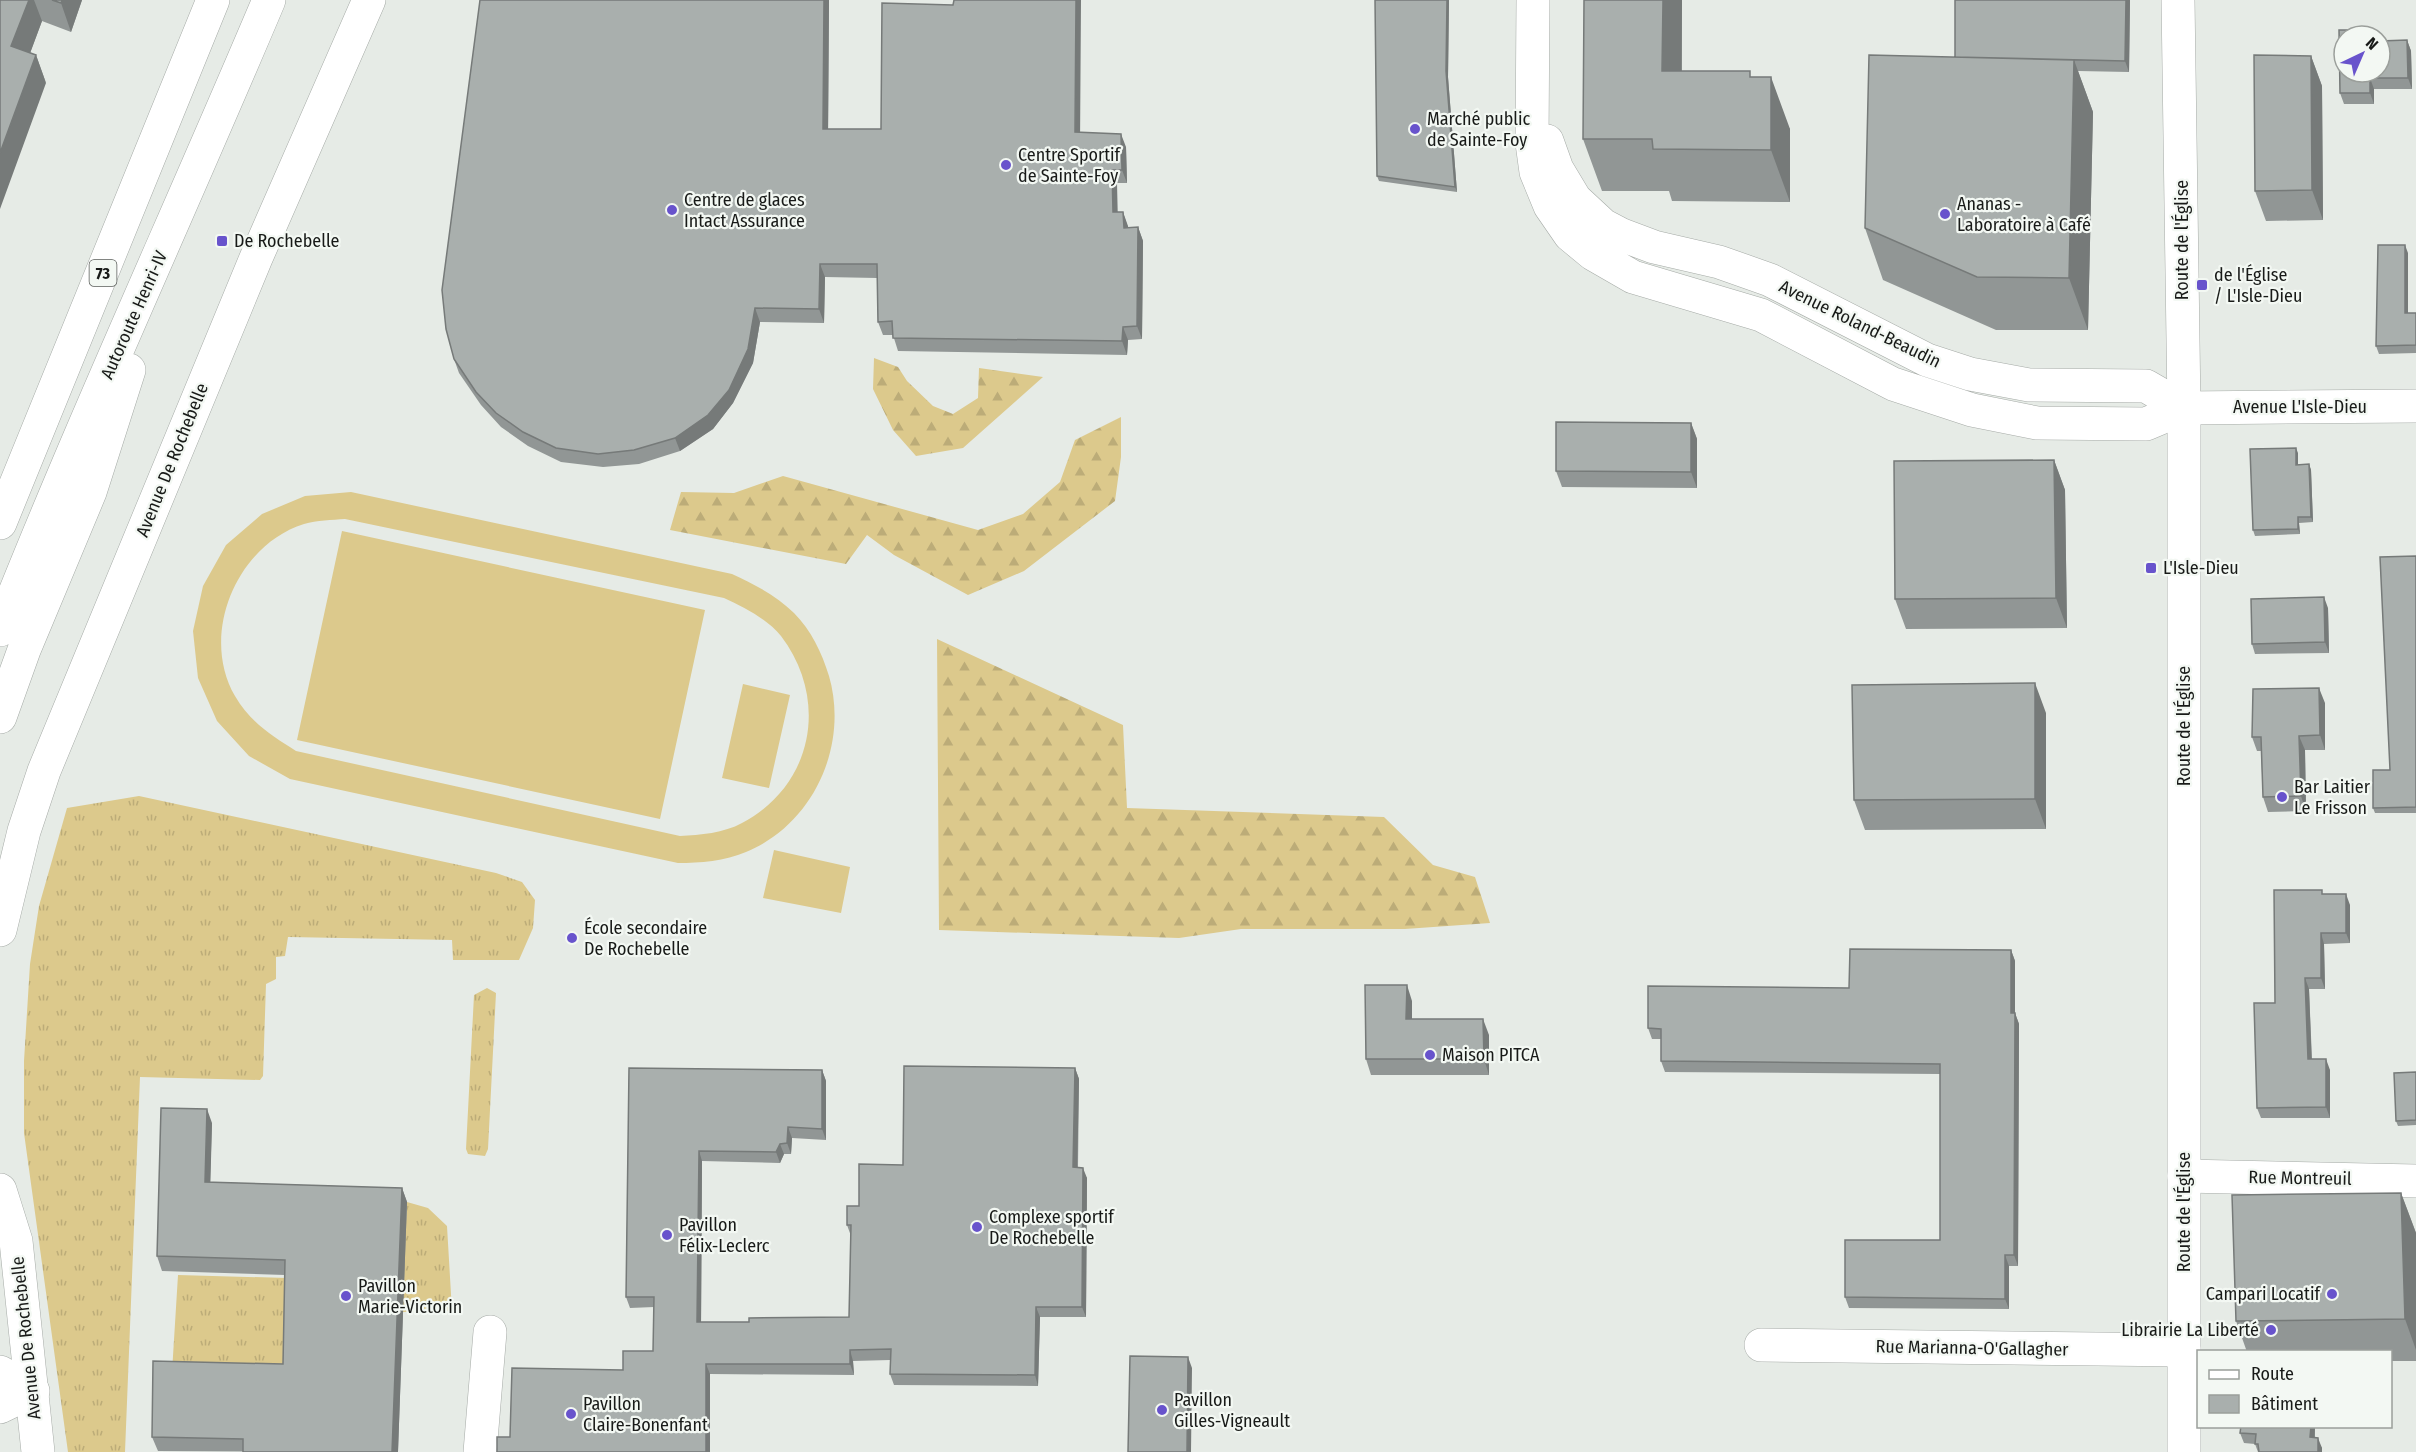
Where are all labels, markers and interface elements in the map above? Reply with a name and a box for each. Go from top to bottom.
north arrow [2332,24,2392,84]
text: N [2362,33,2382,54]
place label: Marché public de Sainte-Foy [1427,108,1531,151]
marker: Marché public de Sainte-Foy [1408,122,1422,136]
place label: Centre Sportif de Sainte-Foy [1018,144,1122,187]
marker: Centre Sportif de Sainte-Foy [999,158,1013,172]
street label: Route de l'Église [2170,180,2193,300]
place label: Centre de glaces Intact Assurance [684,189,805,232]
place label: Ananas - Laboratoire à Café [1957,193,2091,236]
marker: Centre de glaces Intact Assurance [665,203,679,217]
marker: Ananas - Laboratoire à Café [1938,207,1952,221]
place label: De Rochebelle [234,230,340,252]
marker: De Rochebelle [215,234,229,248]
street label: Autoroute Henri-IV [96,247,172,383]
road number: 73 [90,260,116,286]
place label: de l'Église / L'Isle-Dieu [2214,263,2302,307]
street label: Avenue Roland-Beaudin [1776,275,1944,373]
marker: de l'Église / L'Isle-Dieu [2195,278,2209,292]
street label: Avenue De Rochebelle [131,380,213,540]
street label: Avenue L'Isle-Dieu [2233,396,2367,418]
place label: L'Isle-Dieu [2163,557,2239,579]
marker: L'Isle-Dieu [2144,561,2158,575]
street label: Route de l'Église [2172,666,2195,786]
place label: Bar Laitier Le Frisson [2294,776,2371,819]
marker: Bar Laitier Le Frisson [2275,790,2289,804]
place label: École secondaire De Rochebelle [584,916,707,960]
marker: École secondaire De Rochebelle [565,931,579,945]
place label: Maison PITCA [1442,1044,1540,1066]
marker: Maison PITCA [1423,1048,1437,1062]
street label: Route de l'Église [2172,1152,2195,1272]
street label: Rue Montreuil [2248,1166,2352,1190]
place label: Complexe sportif De Rochebelle [989,1206,1115,1249]
place label: Pavillon Félix-Leclerc [679,1214,770,1257]
marker: Complexe sportif De Rochebelle [970,1220,984,1234]
marker: Pavillon Félix-Leclerc [660,1228,674,1242]
street label: Avenue De Rochebelle [6,1255,45,1421]
place label: Pavillon Marie-Victorin [358,1275,462,1318]
place label: Campari Locatif [2206,1283,2321,1305]
marker: Campari Locatif [2325,1287,2339,1301]
marker: Pavillon Marie-Victorin [339,1289,353,1303]
place label: Librairie La Liberté [2121,1319,2259,1341]
marker: Librairie La Liberté [2264,1323,2278,1337]
street label: Rue Marianna-O'Gallagher [1875,1335,2069,1361]
legend [2197,1350,2392,1428]
text: Route [2251,1363,2294,1385]
place label: Pavillon Gilles-Vigneault [1174,1389,1290,1432]
place label: Pavillon Claire-Bonenfant [583,1393,708,1436]
text: Bâtiment [2251,1393,2318,1415]
marker: Pavillon Gilles-Vigneault [1155,1403,1169,1417]
marker: Pavillon Claire-Bonenfant [564,1407,578,1421]

